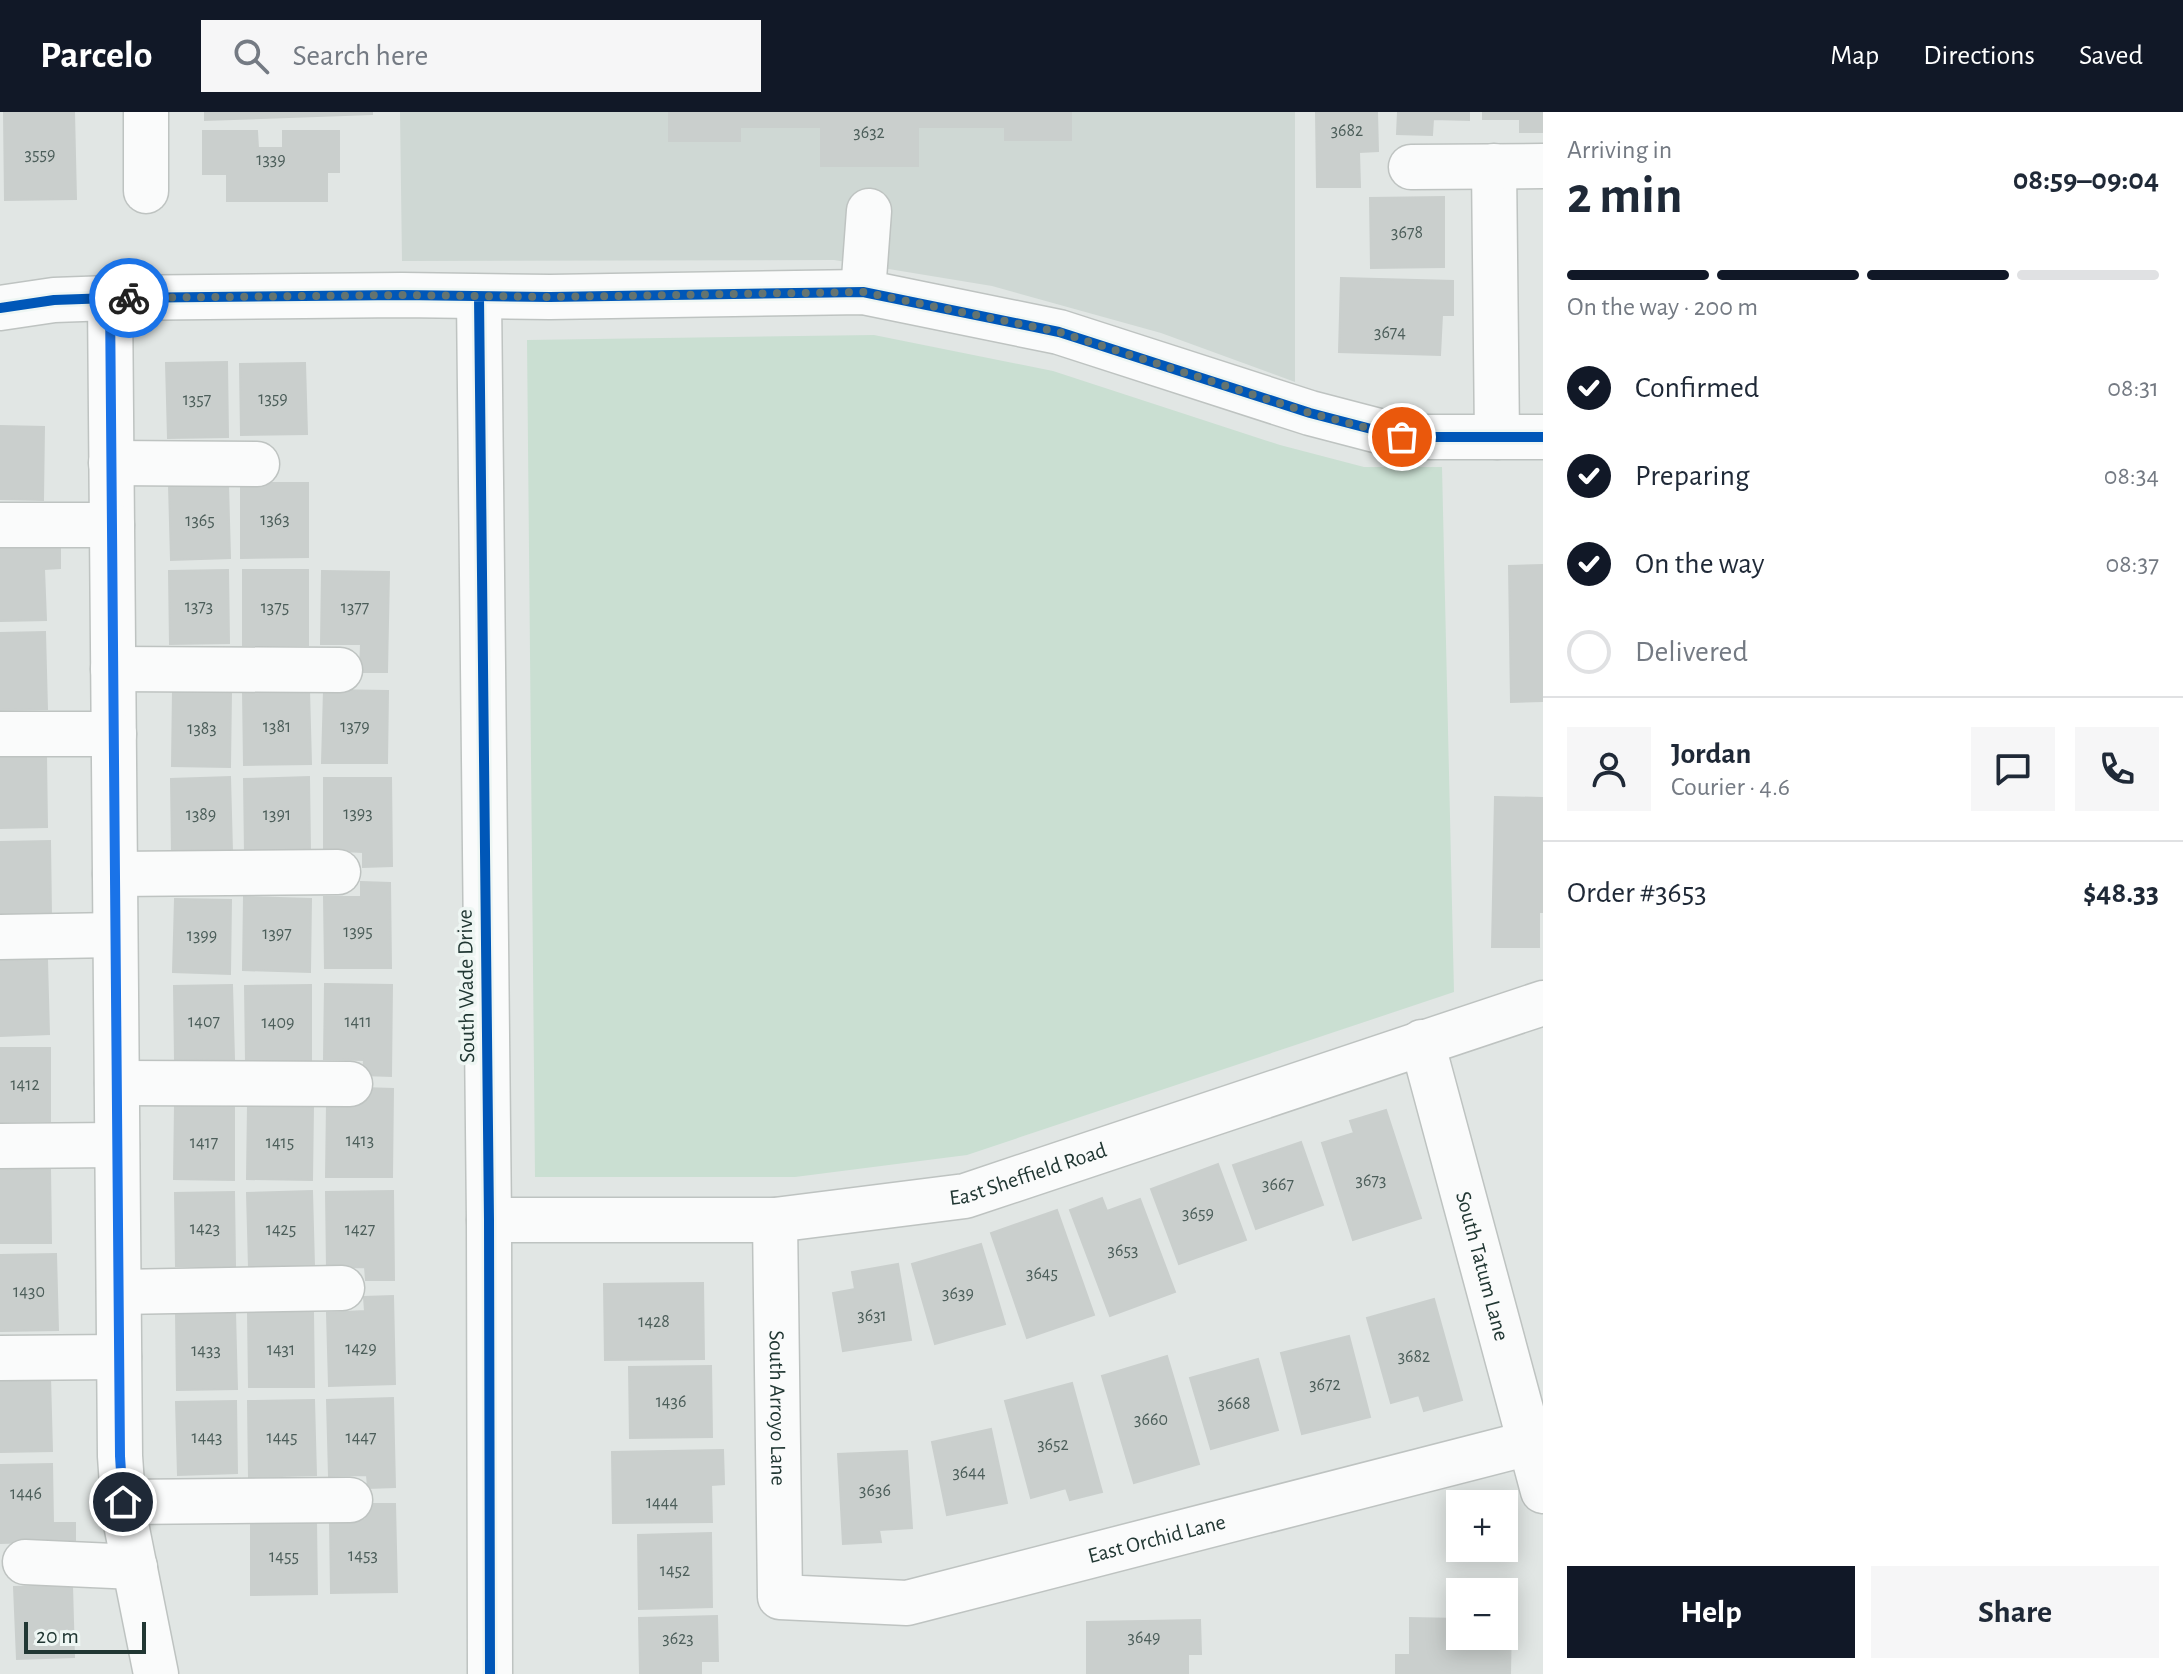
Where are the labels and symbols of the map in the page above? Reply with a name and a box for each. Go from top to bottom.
house number: 3682 [1331,122,1363,140]
house number: 3632 [853,124,885,142]
house number: 3559 [25,146,55,164]
house number: 1339 [256,151,286,169]
house number: 3678 [1391,224,1423,242]
courier [89,258,169,338]
house number: 3674 [1374,324,1406,342]
house number: 1359 [258,390,288,408]
house number: 1357 [183,391,211,409]
pin [1368,403,1436,471]
house number: 1363 [260,511,290,529]
house number: 1365 [185,512,215,530]
house number: 1373 [185,598,213,616]
house number: 1375 [261,599,289,617]
house number: 1377 [341,599,369,617]
house number: 1381 [263,718,291,736]
house number: 1379 [340,718,370,736]
house number: 1383 [187,720,217,738]
house number: 1393 [343,805,373,823]
house number: 1389 [186,806,216,824]
house number: 1391 [263,806,291,824]
street label: South Wade Drive [454,909,478,1063]
house number: 1395 [343,923,373,941]
house number: 1397 [262,925,292,943]
house number: 1399 [187,927,217,945]
house number: 1407 [188,1013,220,1031]
house number: 1411 [344,1013,372,1031]
house number: 1409 [262,1014,294,1032]
house number: 1412 [10,1076,40,1094]
house number: 1413 [346,1132,374,1150]
house number: 1417 [190,1134,218,1152]
house number: 1415 [266,1134,294,1152]
street label: East Sheffield Road [948,1138,1109,1209]
house number: 3673 [1356,1172,1386,1190]
house number: 3667 [1262,1176,1294,1194]
street label: South Tatum Lane [1452,1189,1513,1343]
house number: 3659 [1182,1205,1214,1223]
house number: 1423 [190,1220,220,1238]
house number: 1425 [266,1221,296,1239]
house number: 1427 [345,1221,375,1239]
house number: 3653 [1108,1242,1138,1260]
house number: 3645 [1026,1265,1058,1283]
house number: 1430 [13,1283,45,1301]
house number: 3639 [942,1285,974,1303]
house number: 3631 [857,1307,887,1325]
house number: 1428 [638,1313,670,1331]
street label: South Arroyo Lane [765,1330,790,1486]
house number: 1429 [345,1340,377,1358]
house number: 1431 [267,1341,295,1359]
house number: 1433 [191,1342,221,1360]
house number: 3682 [1398,1348,1430,1366]
house number: 3672 [1309,1376,1341,1394]
house number: 1436 [656,1393,686,1411]
house number: 3668 [1218,1395,1250,1413]
house number: 3660 [1134,1411,1168,1429]
house number: 1443 [192,1429,222,1447]
house number: 1445 [266,1429,298,1447]
house number: 1447 [345,1429,377,1447]
house number: 3652 [1037,1436,1069,1454]
house number: 3644 [952,1464,986,1482]
pin [89,1468,157,1536]
house number: 3636 [859,1482,891,1500]
house number: 1446 [10,1485,42,1503]
house number: 1444 [646,1494,678,1512]
street label: East Orchid Lane [1086,1511,1228,1567]
house number: 1453 [348,1547,378,1565]
house number: 1455 [269,1548,299,1566]
house number: 1452 [660,1562,690,1580]
scale bar [24,1618,146,1654]
house number: 3649 [1128,1629,1161,1647]
house number: 3623 [662,1630,694,1648]

